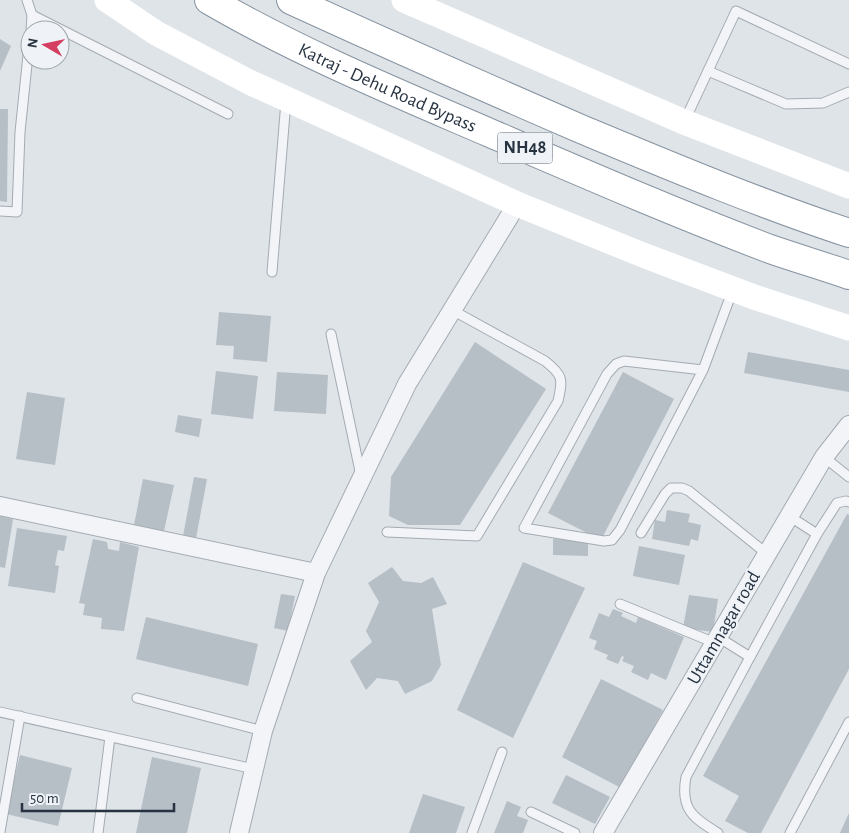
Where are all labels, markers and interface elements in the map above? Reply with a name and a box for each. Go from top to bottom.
north arrow [20,20,70,70]
text: N [25,37,41,49]
street label: Katraj - Dehu Road Bypass [296,40,479,135]
road number: NH48 [498,132,552,164]
street label: Uttamnagar road [684,568,764,688]
scale bar [22,780,175,812]
text: 50 m [30,791,59,806]

